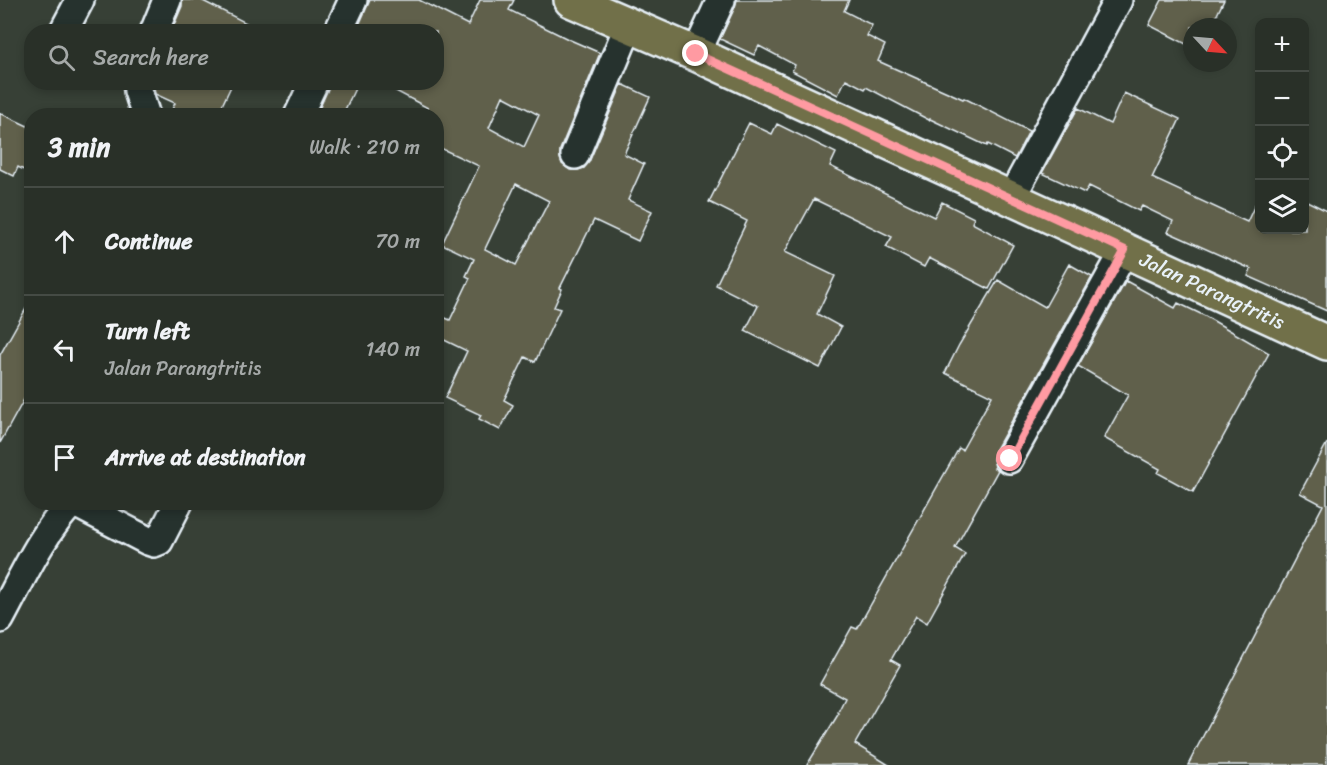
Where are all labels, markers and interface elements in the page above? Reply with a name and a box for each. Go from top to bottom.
north arrow [1183,18,1237,72]
map controls [1255,18,1309,234]
button: + [1255,18,1309,72]
search box [24,24,444,90]
text: Search here [93,38,209,77]
route end [682,40,708,66]
icon: search [45,41,78,74]
button: − [1255,72,1309,126]
text: 3 min [48,124,110,170]
button: locate [1255,126,1309,180]
text: Walk · 210 m [309,130,420,165]
button: layers [1255,180,1309,234]
text: Continue [105,222,193,261]
text: 70 m [375,224,420,259]
icon: ahead [48,225,81,258]
street label: Jalan Parangtritis [1133,242,1291,339]
text: Turn left [105,312,190,351]
text: 140 m [366,332,420,367]
icon: left [48,333,81,366]
text: Jalan Parangtritis [105,351,261,386]
text: Arrive at destination [105,438,306,477]
icon: arrive [48,441,81,474]
route start [996,445,1022,471]

